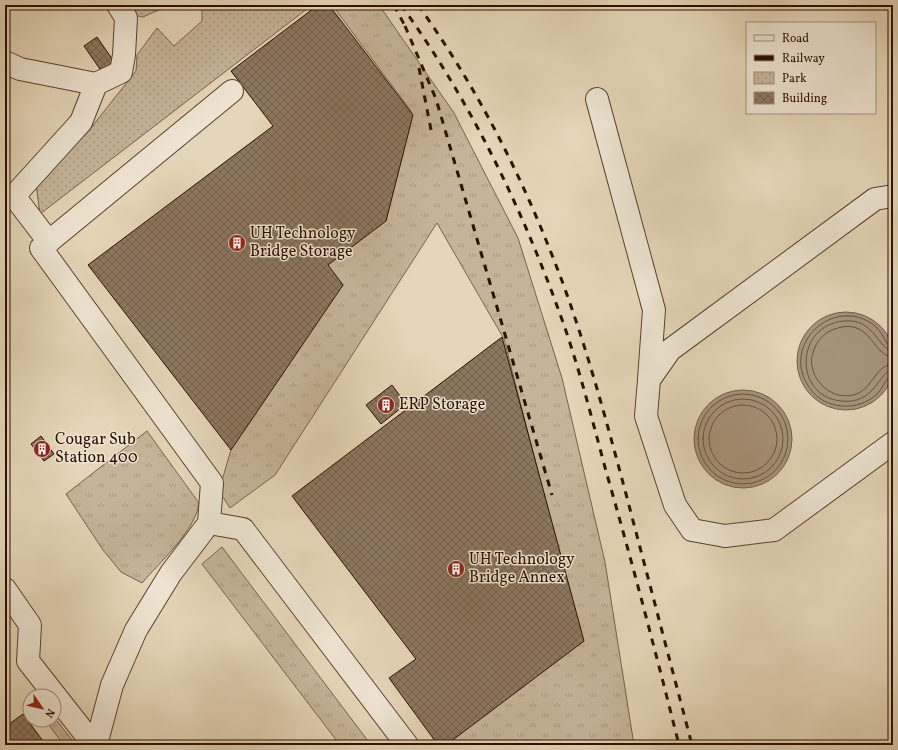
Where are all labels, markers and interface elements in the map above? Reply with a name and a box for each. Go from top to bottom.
legend [746,22,876,114]
text: Road [782,31,809,47]
text: Railway [782,51,825,67]
text: Park [782,71,807,87]
text: Building [782,91,827,107]
place label: UH Technology Bridge Storage [250,223,356,263]
building icon: UH Technology Bridge Storage [227,233,247,253]
place label: ERP Storage [399,394,485,416]
building icon: ERP Storage [376,395,396,415]
place label: Cougar Sub Station 400 [55,429,138,469]
building icon: Cougar Sub Station 400 [32,439,52,459]
place label: UH Technology Bridge Annex [469,549,575,589]
building icon: UH Technology Bridge Annex [446,559,466,579]
north arrow [22,688,62,728]
text: N [41,705,58,720]

